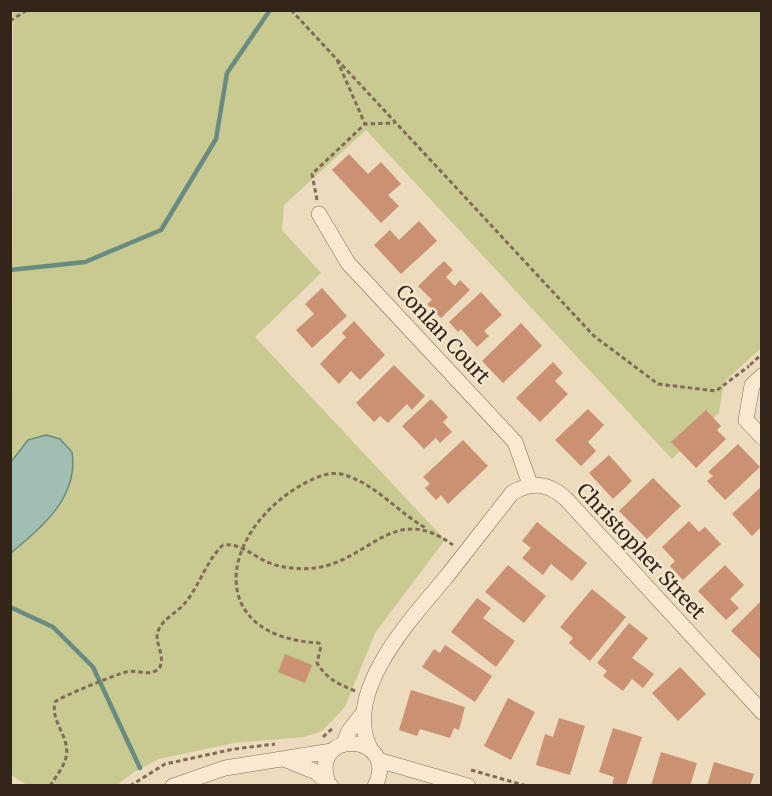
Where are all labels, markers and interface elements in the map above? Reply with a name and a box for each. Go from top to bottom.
street label: Conlan Court [391,279,496,389]
street label: Christopher Street [572,477,711,624]

